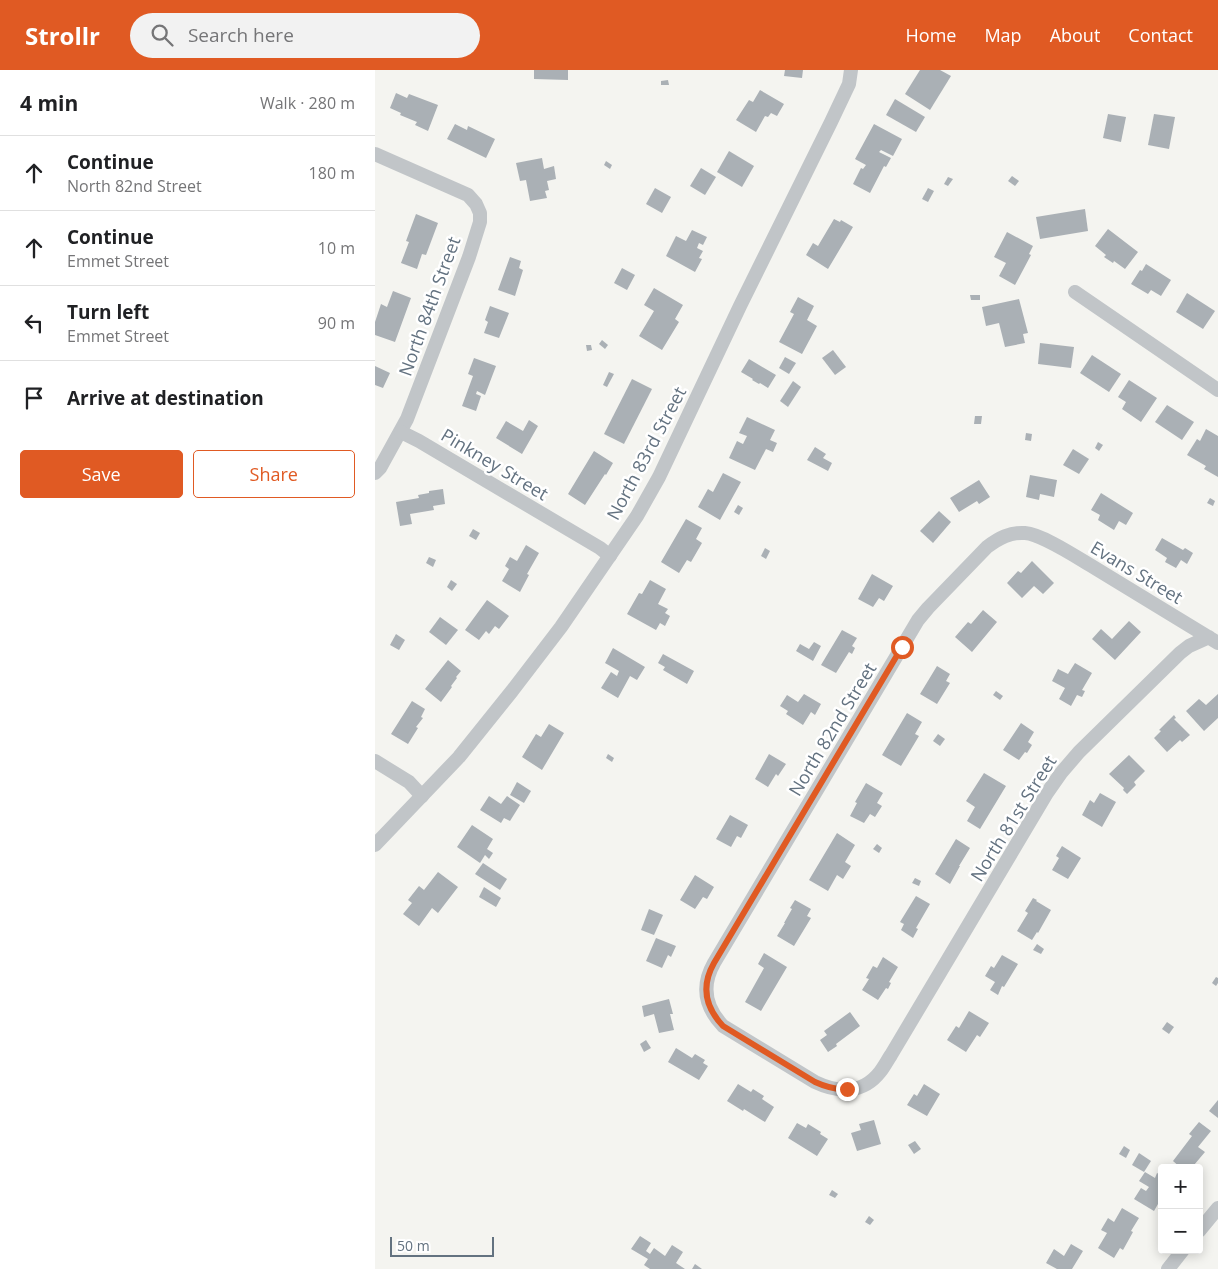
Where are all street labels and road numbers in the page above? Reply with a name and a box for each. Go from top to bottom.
street label: North 84th Street [393,233,465,379]
street label: North 83rd Street [601,382,691,524]
street label: Pinkney Street [437,423,553,505]
street label: Evans Street [1086,535,1188,609]
street label: North 82nd Street [783,658,881,800]
street label: North 81st Street [965,750,1061,886]

